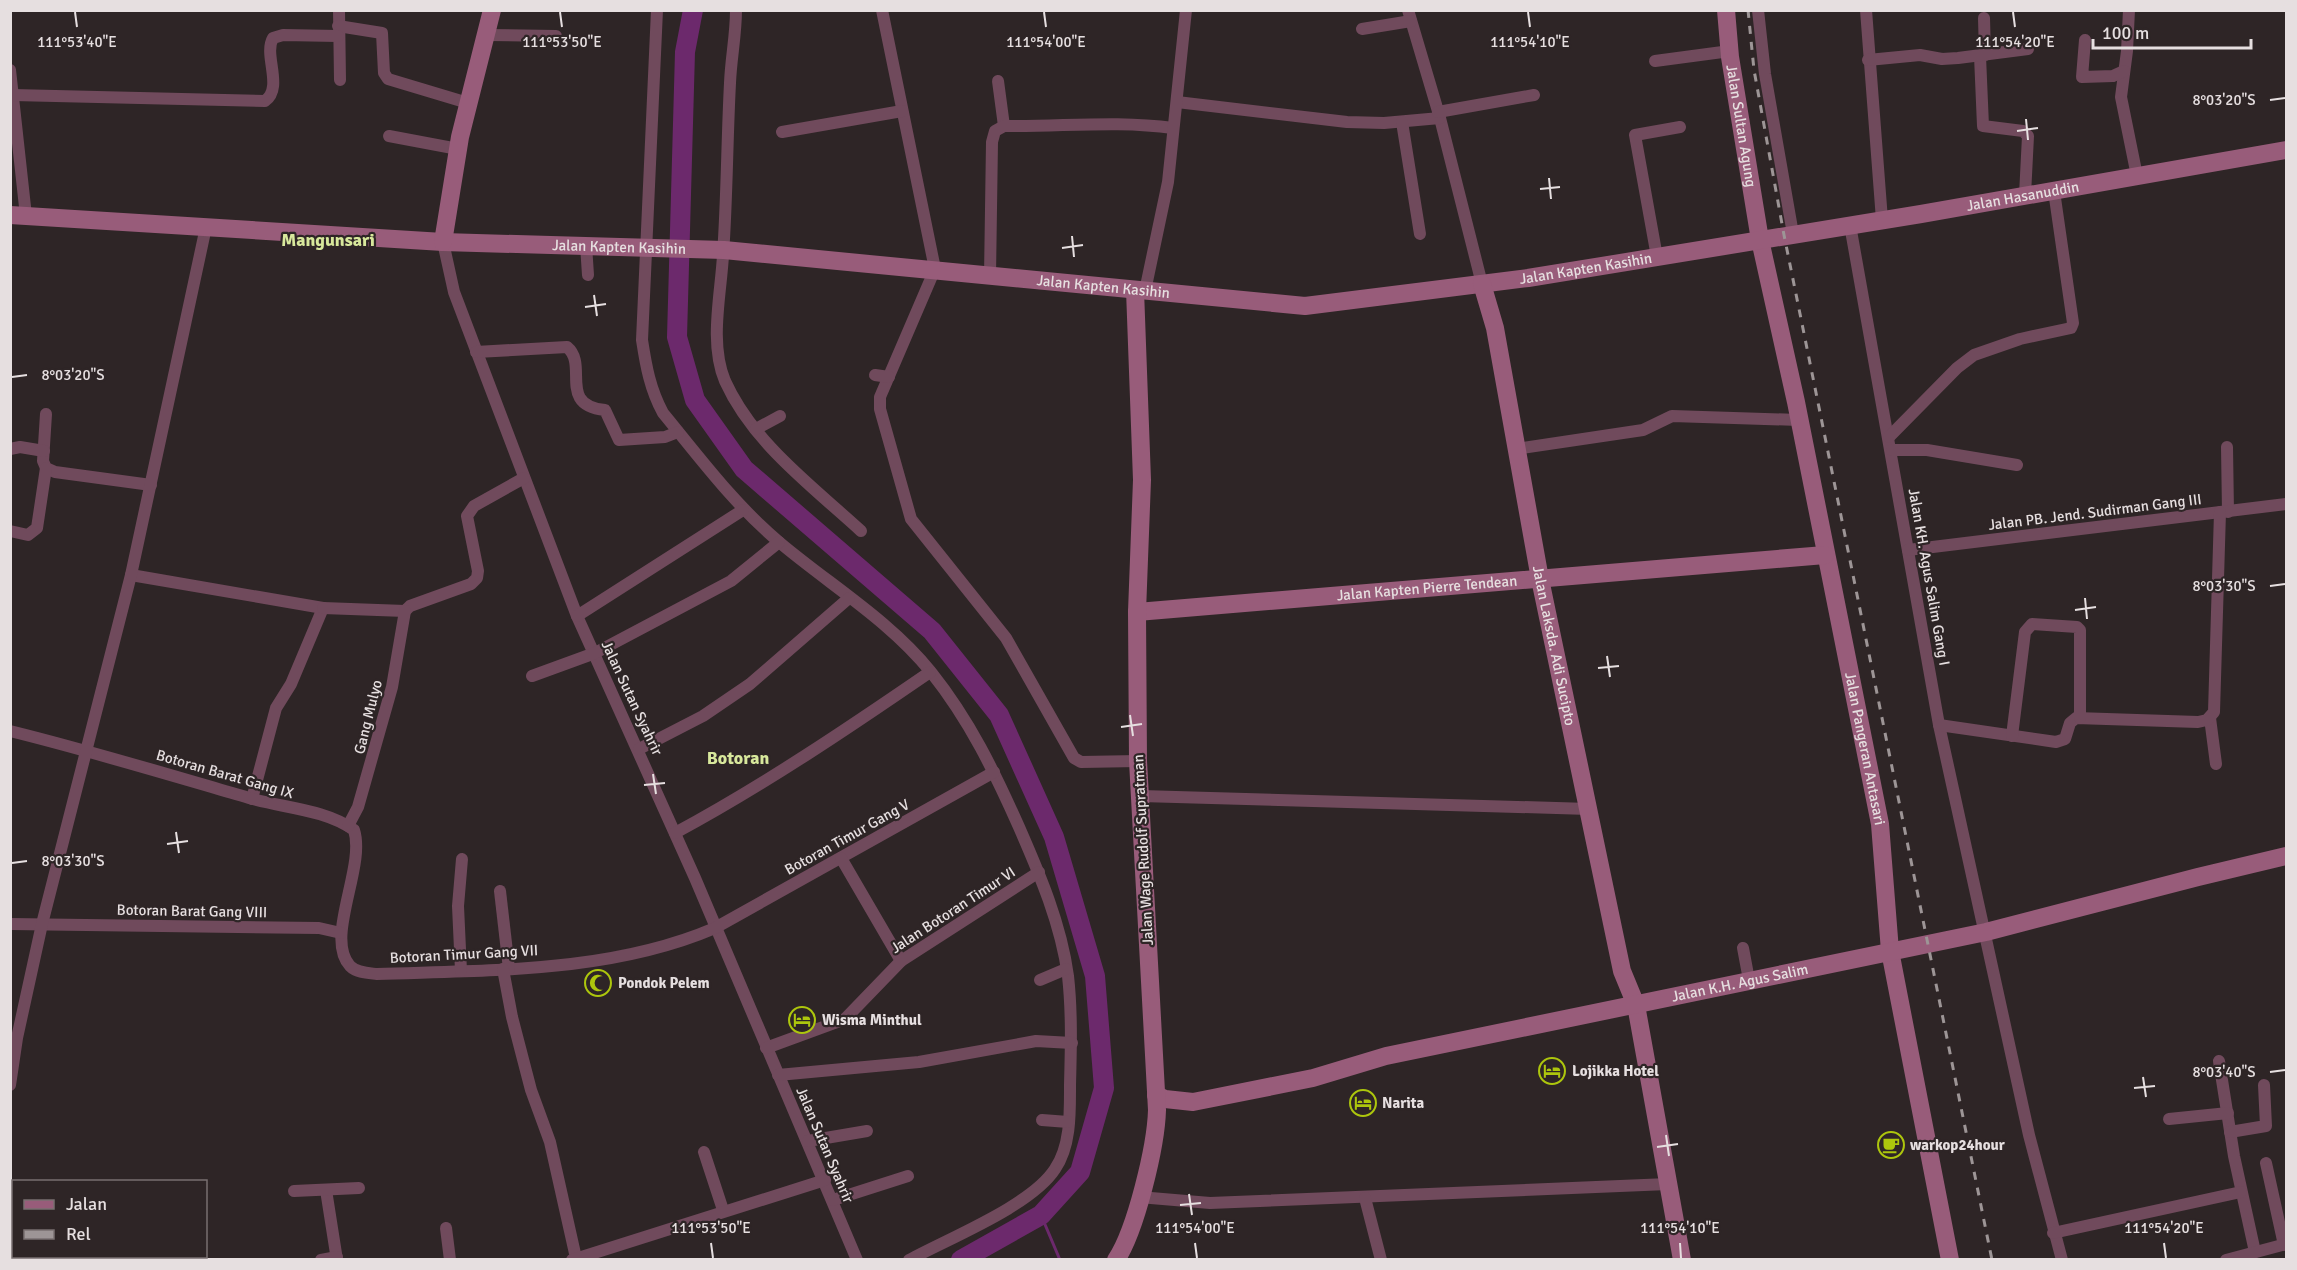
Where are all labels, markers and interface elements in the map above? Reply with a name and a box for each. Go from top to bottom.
scale bar [2093,12,2250,50]
text: 100 m [2102,22,2149,44]
text: 111°53'40"E [37,33,117,51]
text: 111°53'50"E [522,33,602,51]
text: 111°54'00"E [1006,33,1086,51]
text: 111°54'10"E [1490,33,1570,51]
text: 111°54'20"E [1975,33,2055,51]
street label: Jalan Sultan Agung [1722,63,1760,189]
text: 8°03'20"S [2192,91,2256,109]
street label: Jalan Hasanuddin [1965,177,2081,215]
district label: Mangunsari [281,229,375,251]
street label: Jalan Kapten Kasihin [552,236,686,258]
street label: Jalan Kapten Kasihin [1519,249,1653,288]
street label: Jalan Kapten Kasihin [1036,271,1171,302]
text: 8°03'20"S [41,366,105,384]
street label: Jalan KH. Agus Salim Gang I [1905,487,1953,667]
street label: Jalan PB. Jend. Sudirman Gang III [1987,490,2203,534]
street label: Jalan Laksda. Adi Sucipto [1529,564,1579,727]
street label: Jalan Kapten Pierre Tendean [1336,572,1518,604]
text: 8°03'30"S [2192,577,2256,595]
street label: Jalan Sutan Syahrir [598,638,667,759]
street label: Jalan Pangeran Antasari [1841,671,1889,827]
street label: Gang Mulyo [350,678,386,756]
street label: Botoran Barat Gang IX [154,746,296,802]
district label: Botoran [707,747,769,769]
street label: Jalan Wage Rudolf Supratman [1129,754,1157,946]
street label: Botoran Timur Gang V [781,795,913,879]
text: 8°03'30"S [41,852,105,870]
street label: Jalan Botoran Timur VI [887,863,1019,957]
street label: Botoran Barat Gang VIII [116,901,268,921]
street label: Botoran Timur Gang VII [389,941,539,967]
street label: Jalan K.H. Agus Salim [1670,960,1810,1006]
mosque icon: Pondok Pelem [583,968,613,998]
place label: Pondok Pelem [618,974,710,992]
hotel icon: Wisma Minthul [787,1005,817,1035]
place label: Wisma Minthul [822,1011,922,1029]
hotel icon: Lojikka Hotel [1537,1056,1567,1086]
place label: Lojikka Hotel [1572,1062,1659,1080]
text: 8°03'40"S [2192,1063,2256,1081]
street label: Jalan Sutan Syahrir [792,1084,858,1206]
hotel icon: Narita [1348,1088,1378,1118]
place label: Narita [1382,1094,1424,1112]
cafe icon: warkop24hour [1876,1130,1906,1160]
place label: warkop24hour [1910,1136,2005,1154]
legend [12,1180,207,1258]
text: Jalan [66,1193,107,1215]
text: 111°53'50"E [671,1219,751,1237]
text: 111°54'00"E [1155,1219,1235,1237]
text: 111°54'10"E [1640,1219,1720,1237]
text: 111°54'20"E [2124,1219,2204,1237]
text: Rel [66,1223,91,1245]

